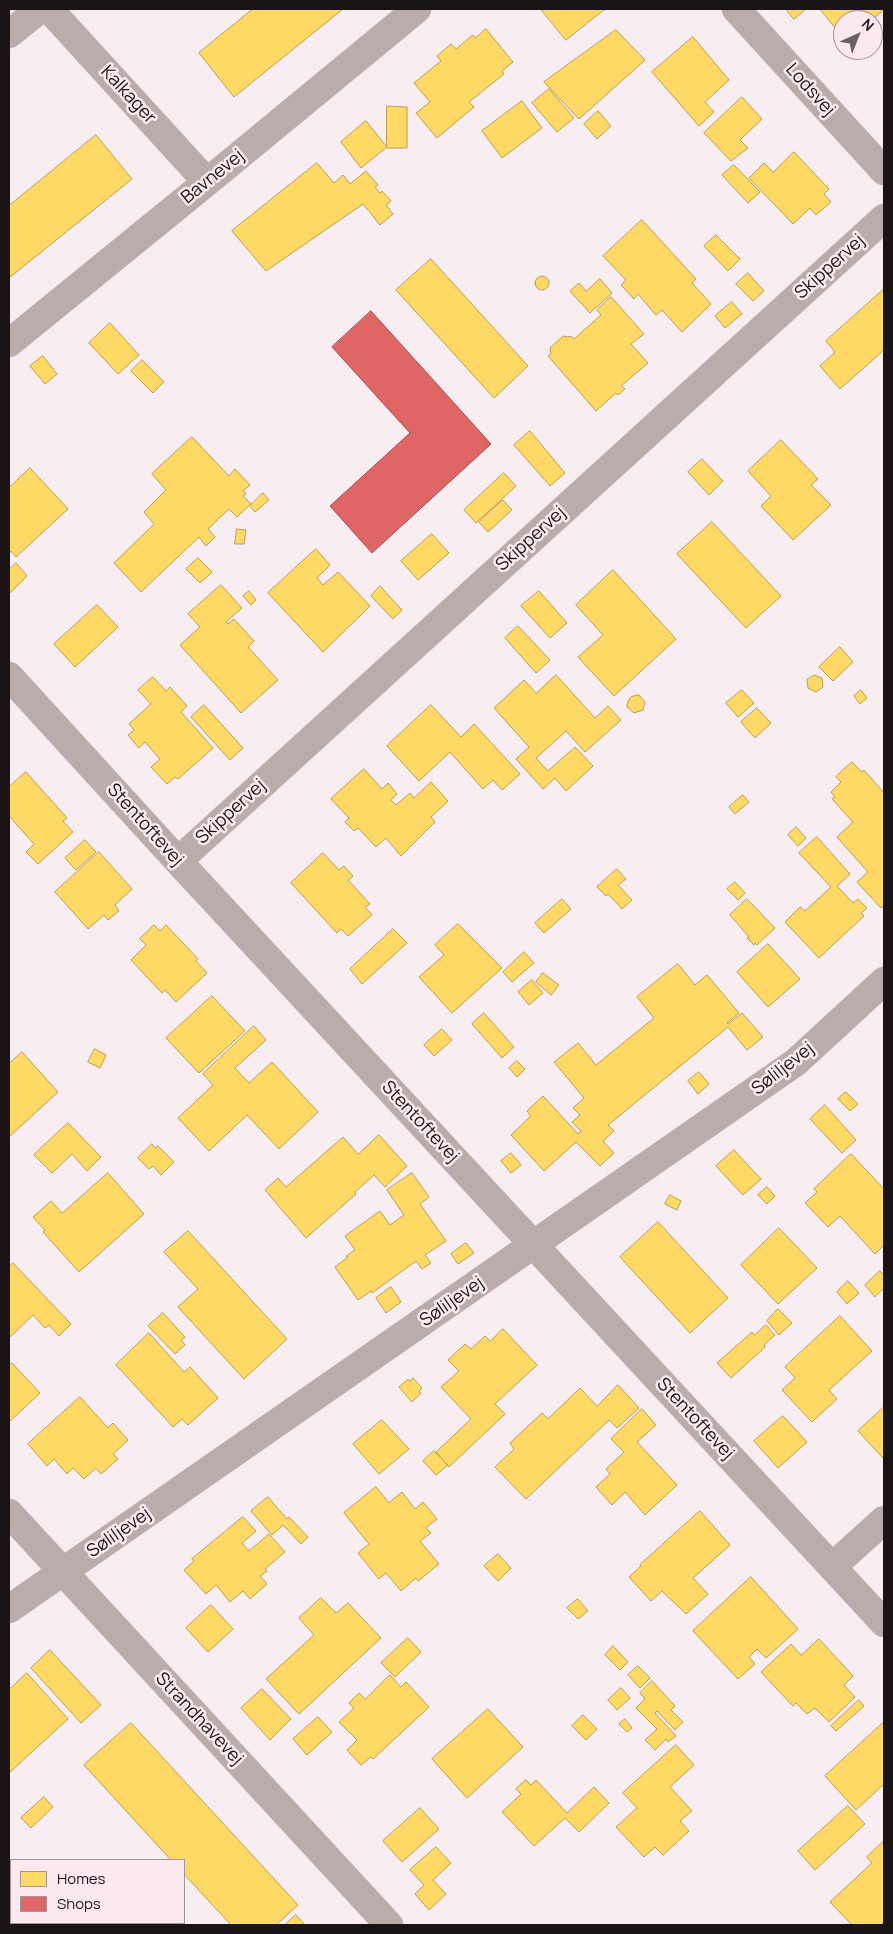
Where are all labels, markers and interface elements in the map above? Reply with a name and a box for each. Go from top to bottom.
north arrow [833,10,883,60]
text: N [858,14,878,35]
street label: Lodsvej [781,59,839,121]
street label: Kalkager [96,61,160,129]
street label: Bavnevej [177,145,249,209]
street label: Skippervej [791,230,869,304]
street label: Skippervej [492,502,570,576]
street label: Skippervej [192,775,270,849]
street label: Stentoftevej [102,779,188,871]
street label: Søliljevej [748,1038,818,1100]
street label: Stentoftevej [377,1077,463,1167]
street label: Søliljevej [416,1272,488,1332]
street label: Stentoftevej [652,1374,738,1464]
street label: Søliljevej [83,1503,155,1563]
street label: Strandhavevej [151,1668,247,1770]
legend [10,1859,185,1924]
text: Homes [57,1868,105,1889]
text: Shops [57,1893,101,1914]

